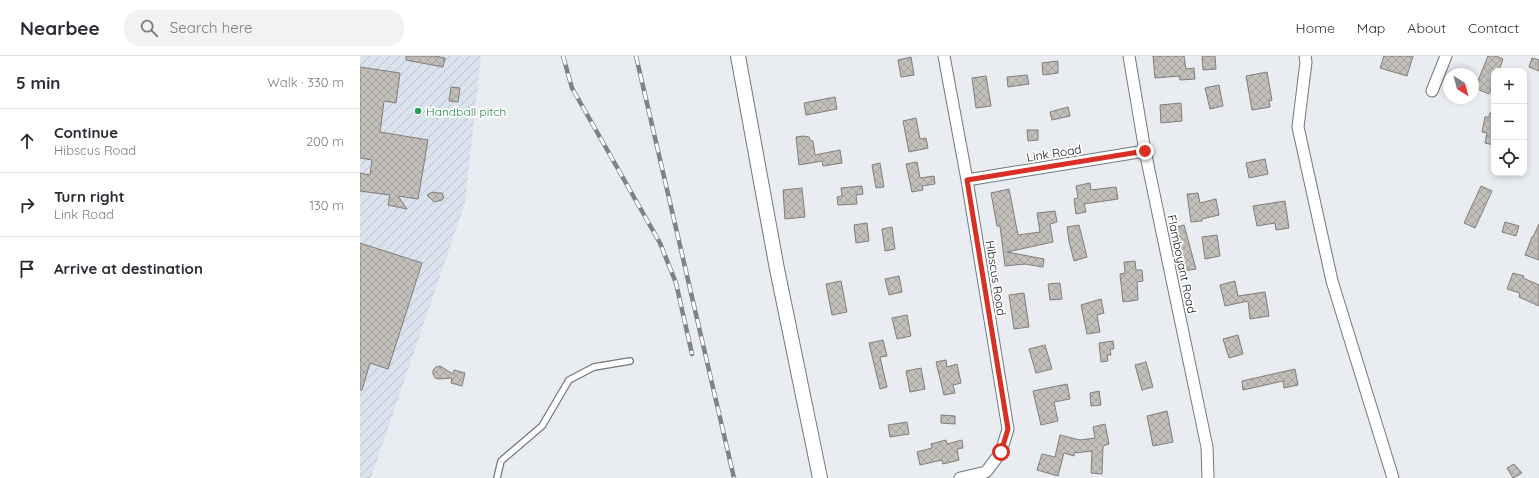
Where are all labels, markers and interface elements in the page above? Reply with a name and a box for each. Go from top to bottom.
search box [124,10,404,46]
text: Nearbee [20,16,100,40]
icon: search [138,17,160,39]
text: Search here [170,18,253,37]
text: Home [1296,19,1335,37]
text: Map [1357,19,1385,37]
text: About [1407,19,1446,37]
text: Contact [1468,19,1519,37]
north arrow [1443,68,1479,104]
map controls [1491,68,1527,176]
button: + [1491,68,1527,104]
text: 5 min [16,72,60,93]
text: Walk · 330 m [267,74,344,90]
place label: Handball pitch [426,104,506,119]
button: − [1491,104,1527,140]
marker: Handball pitch [413,106,423,116]
text: Continue [54,123,118,142]
icon: ahead [16,130,38,152]
text: 200 m [306,133,344,149]
button: locate [1491,140,1527,176]
street label: Link Road [1025,141,1083,165]
text: Hibscus Road [54,142,136,158]
route end [1136,142,1154,160]
text: Turn right [54,187,125,206]
icon: right [16,194,38,216]
text: 130 m [309,197,344,213]
text: Link Road [54,206,114,222]
street label: Flamboyant Road [1164,213,1200,315]
street label: Hibscus Road [983,239,1009,317]
icon: arrive [16,258,38,280]
text: Arrive at destination [54,259,203,278]
route start [992,443,1010,461]

